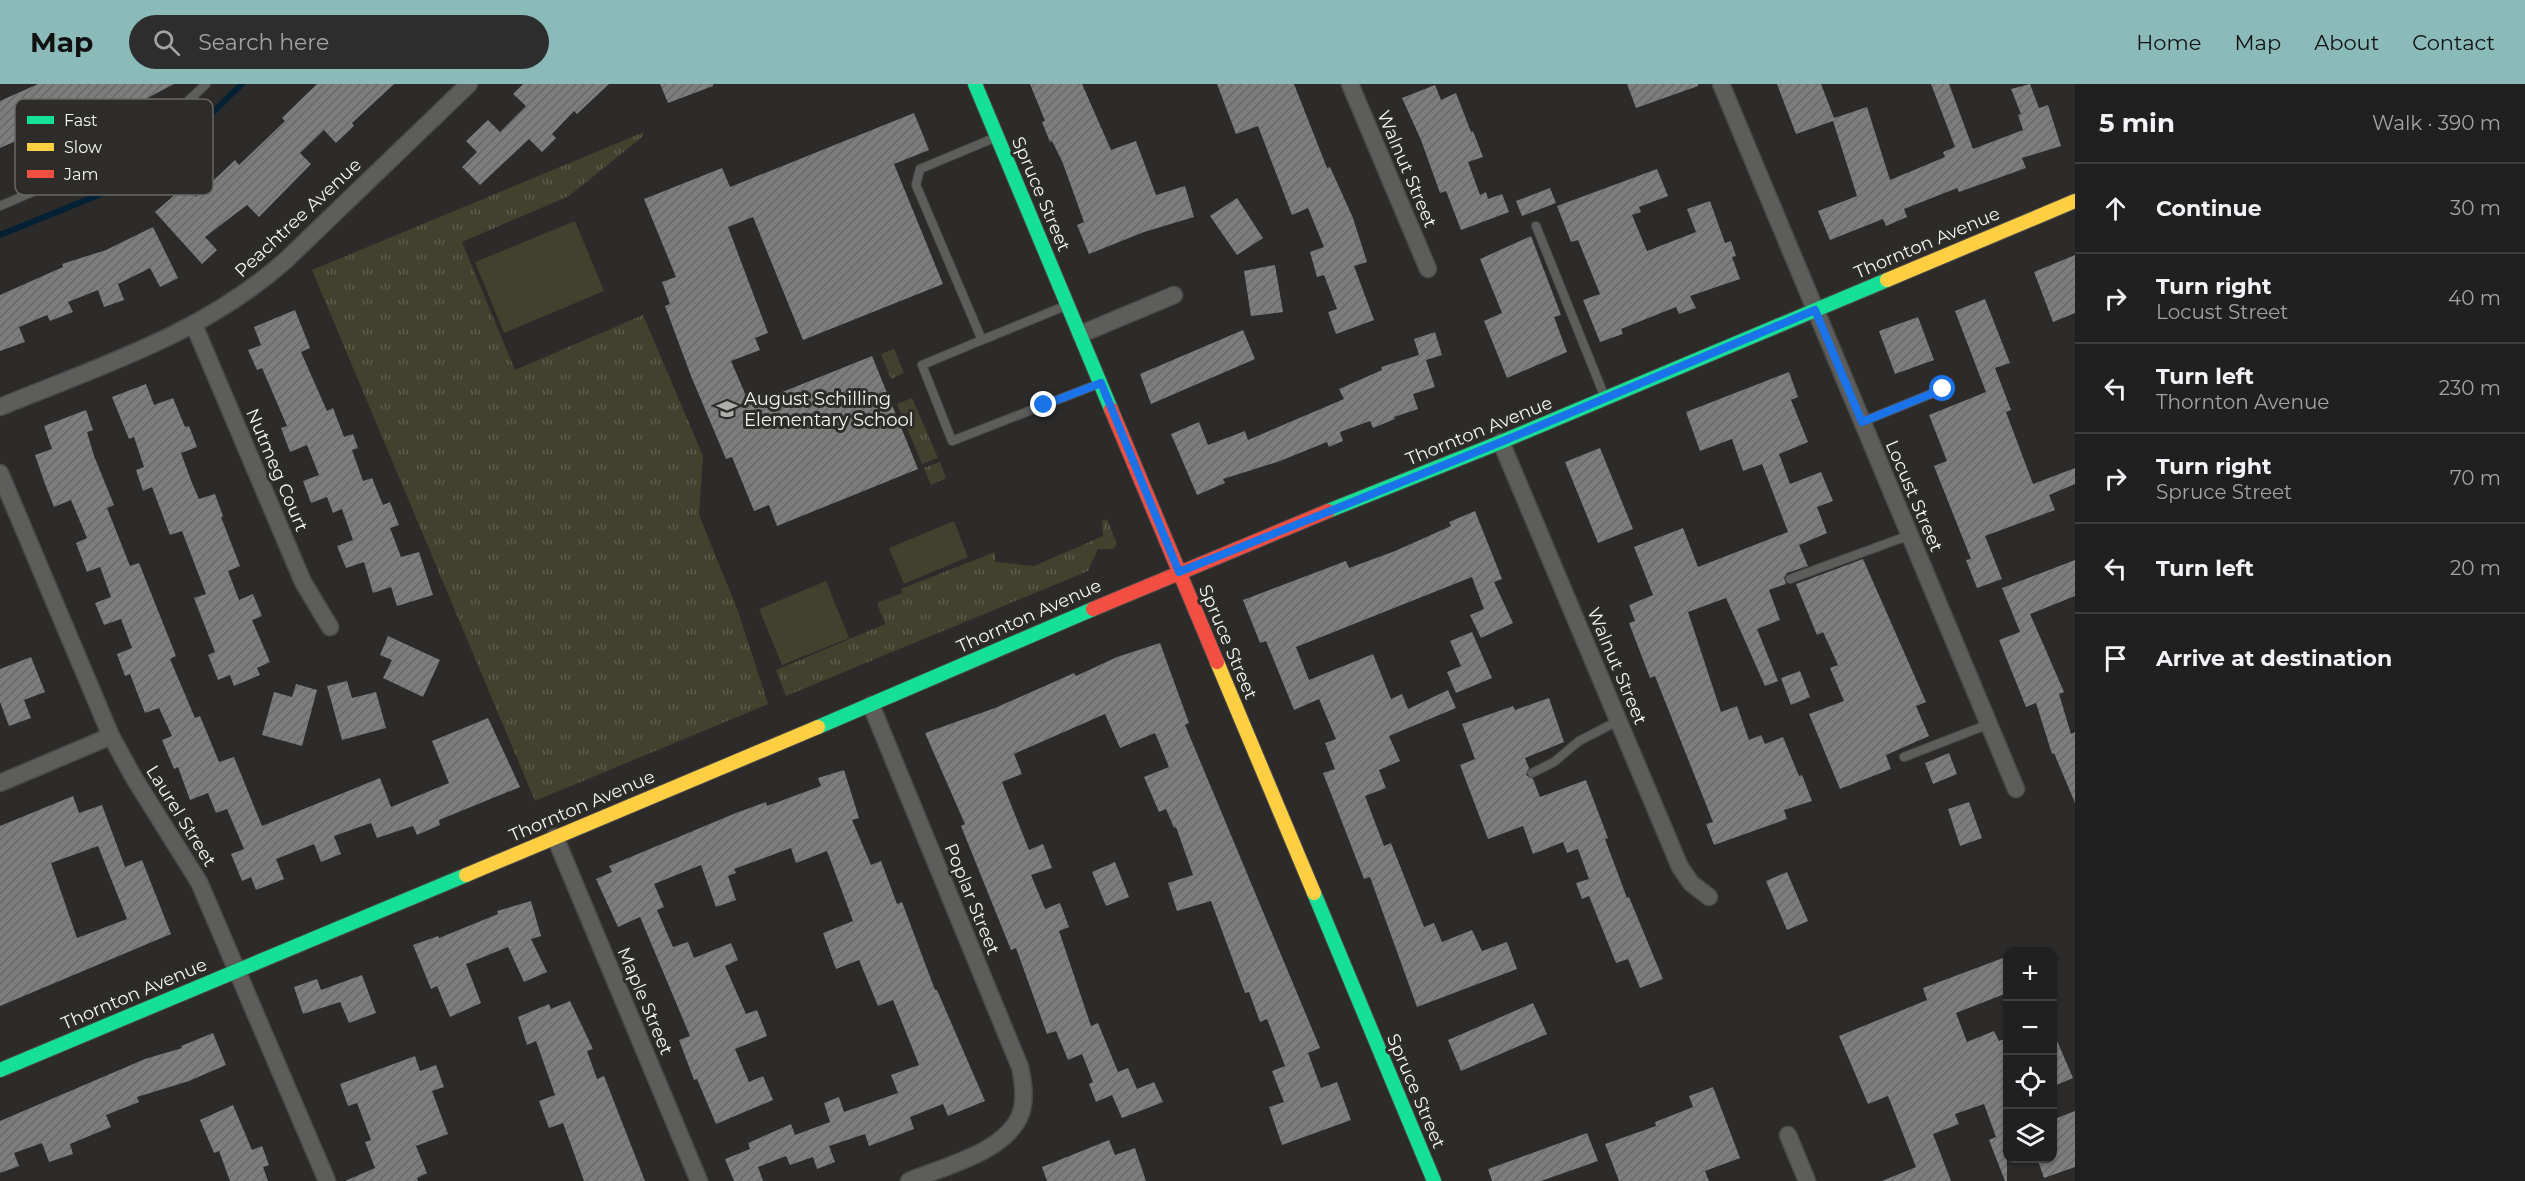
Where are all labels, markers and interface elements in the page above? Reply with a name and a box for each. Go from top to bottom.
search box [129,15,549,69]
text: Map [30,25,93,59]
icon: search [150,26,183,59]
text: Search here [198,29,329,56]
text: Home [2136,30,2201,55]
text: Map [2234,30,2281,55]
text: About [2314,30,2379,55]
text: Contact [2412,30,2495,55]
legend [15,99,213,195]
street label: Walnut Street [1372,107,1442,231]
text: 5 min [2099,107,2175,139]
text: Fast [64,111,98,130]
text: Walk · 390 m [2372,111,2501,135]
street label: Spruce Street [1007,133,1075,255]
text: Slow [64,138,102,157]
street label: Peachtree Avenue [230,154,366,282]
text: Jam [63,165,98,184]
icon: ahead [2099,192,2132,225]
text: Continue [2156,195,2262,222]
text: 30 m [2450,196,2501,220]
street label: Thornton Avenue [1851,202,2003,284]
text: Turn right [2156,273,2271,300]
icon: right [2099,282,2132,315]
text: 40 m [2448,286,2501,310]
text: Locust Street [2156,300,2288,324]
text: Turn left [2156,363,2254,390]
icon: left [2099,372,2132,405]
route start [1929,375,1955,401]
text: 230 m [2439,376,2501,400]
place label: August Schilling Elementary School [744,388,914,431]
text: Thornton Avenue [2156,390,2329,414]
route end [1030,391,1056,417]
street label: Thornton Avenue [1403,392,1556,470]
school or university icon: August Schilling Elementary School [715,397,739,421]
street label: Nutmeg Court [241,405,313,535]
street label: Locust Street [1881,437,1947,555]
text: Turn right [2156,453,2271,480]
icon: right [2099,462,2132,495]
text: 70 m [2450,466,2501,490]
text: Spruce Street [2156,480,2292,504]
icon: left [2099,552,2132,585]
text: Turn left [2156,555,2254,582]
text: 20 m [2450,556,2501,580]
street label: Thornton Avenue [953,574,1105,658]
street label: Spruce Street [1194,581,1262,703]
street label: Walnut Street [1582,604,1652,728]
icon: arrive [2099,642,2132,675]
text: Arrive at destination [2156,645,2392,672]
street label: Laurel Street [141,761,221,871]
street label: Thornton Avenue [506,765,658,847]
street label: Poplar Street [940,840,1004,958]
street label: Maple Street [612,944,678,1058]
map controls [2003,947,2057,1163]
button: + [2003,947,2057,1001]
street label: Thornton Avenue [58,953,210,1035]
button: − [2003,1001,2057,1055]
street label: Spruce Street [1382,1030,1450,1152]
button: locate [2003,1055,2057,1109]
button: layers [2003,1109,2057,1163]

